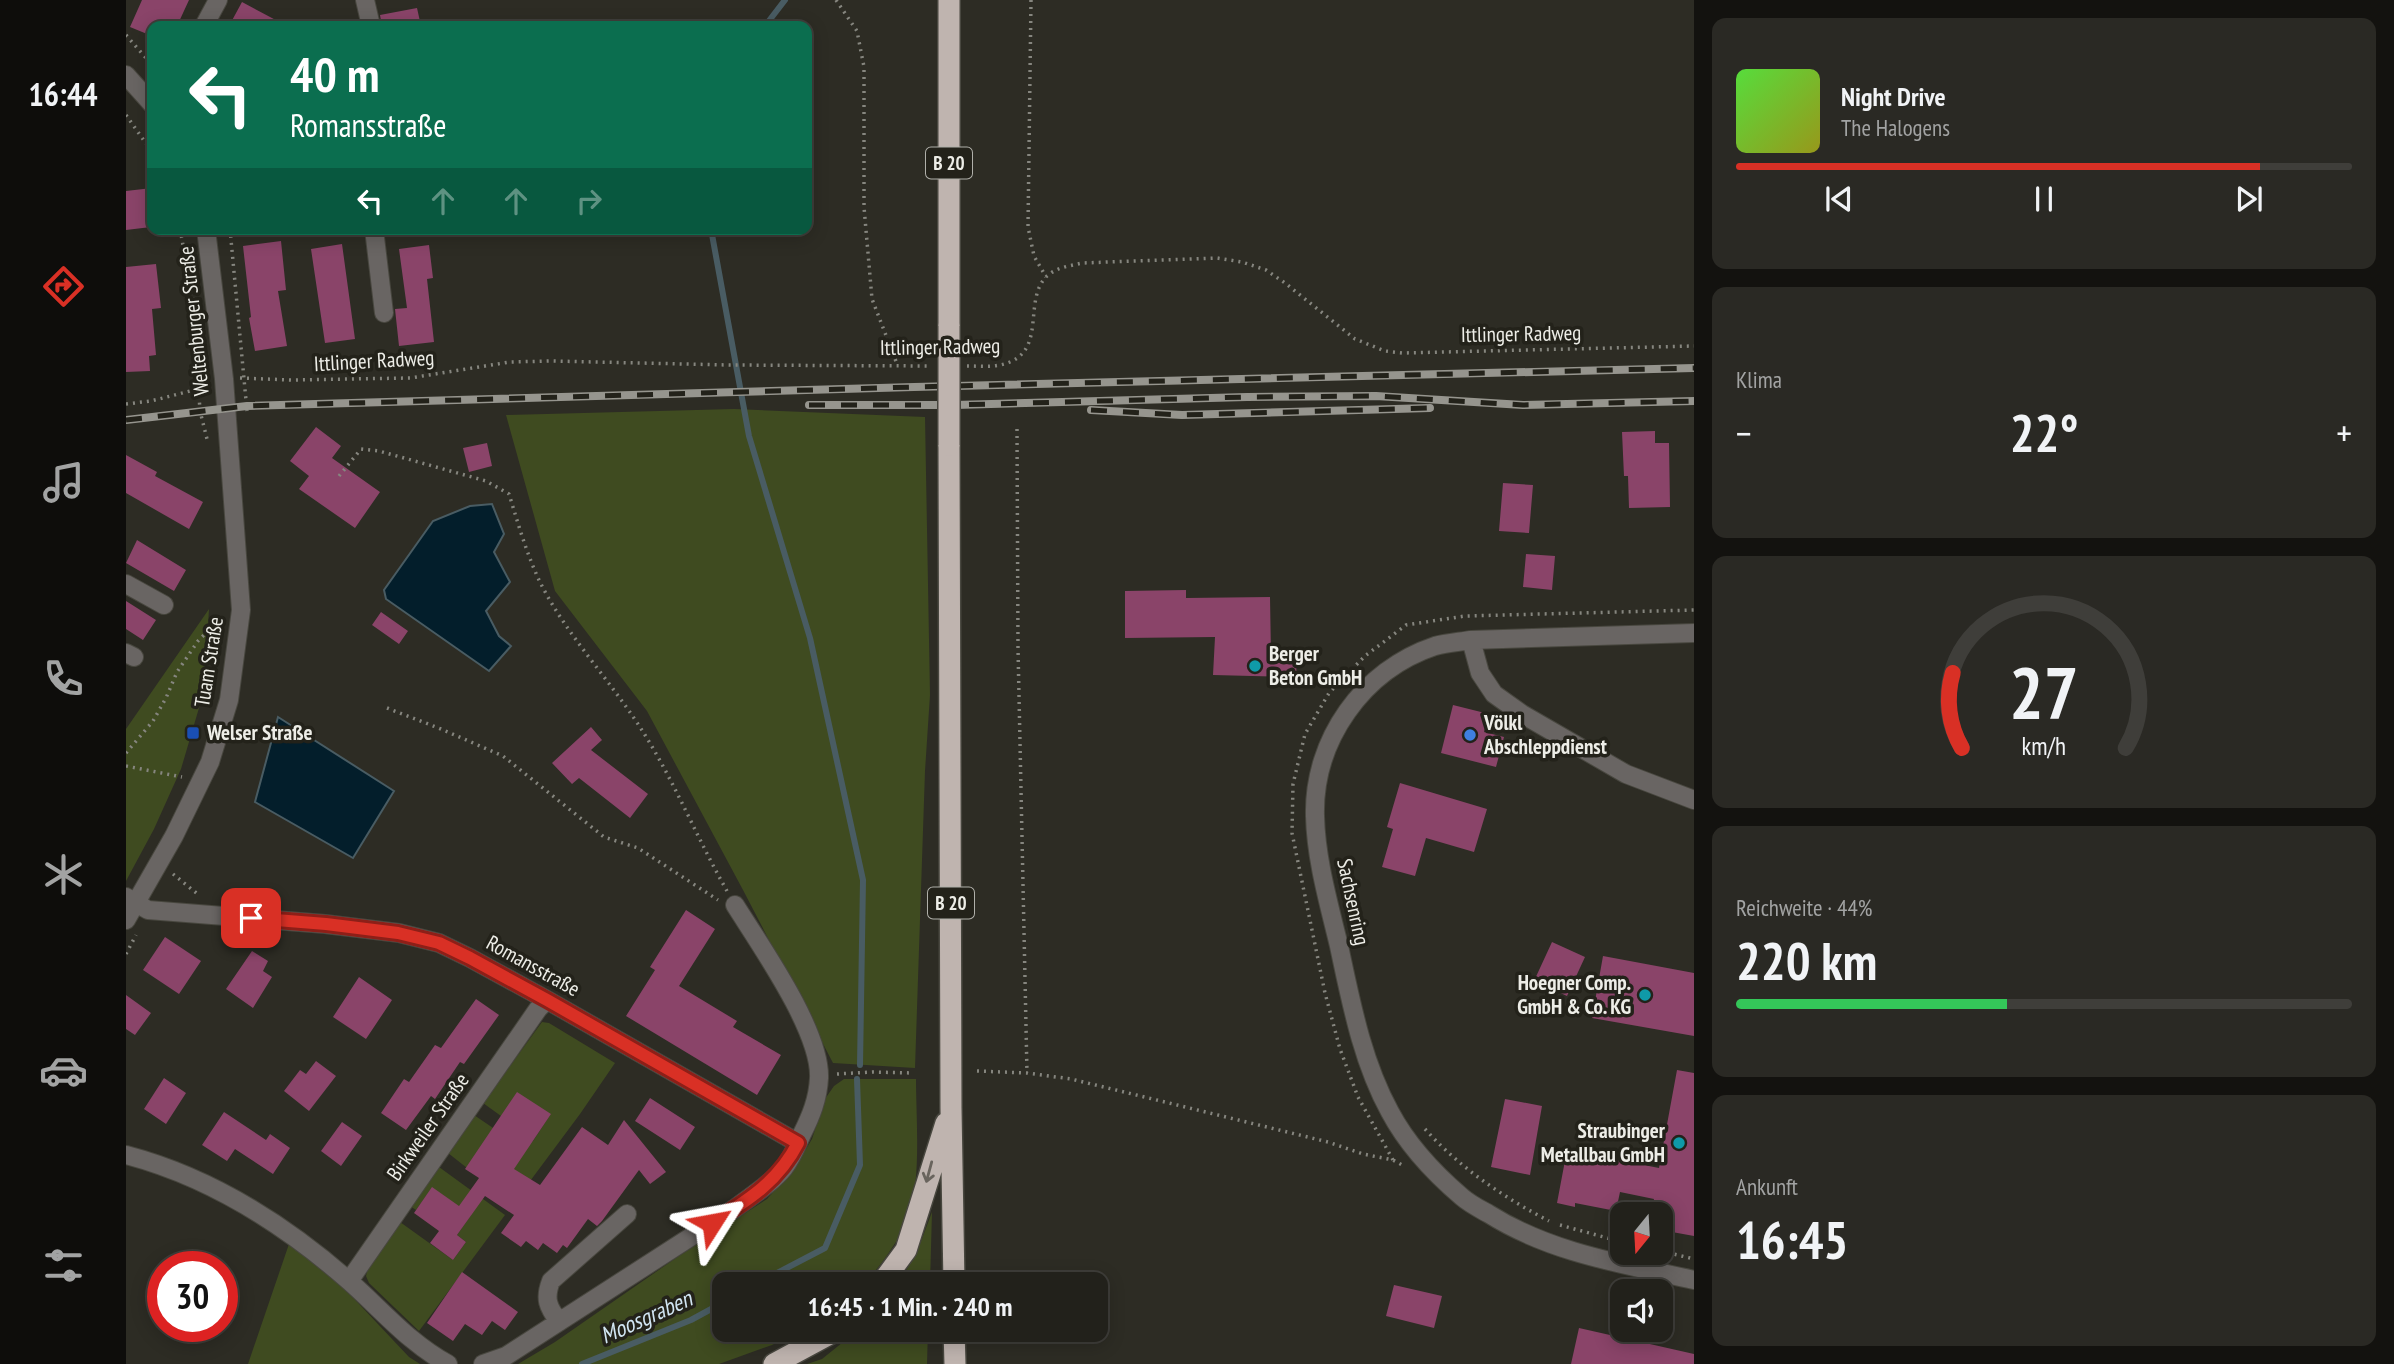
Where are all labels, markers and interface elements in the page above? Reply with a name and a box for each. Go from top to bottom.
text: 40 m [290,42,379,106]
icon: left [175,49,266,140]
text: 16:44 [28,73,98,115]
text: Night Drive [1841,80,1946,113]
text: Romansstraße [290,104,446,146]
text: The Halogens [1841,113,1950,142]
road number: B 20 [926,148,972,178]
icon: previous [1820,180,1858,218]
icon: pause [2025,180,2063,218]
icon: next [2230,180,2268,218]
icon: left [351,182,389,220]
icon: ahead [424,182,462,220]
icon: ahead [497,182,535,220]
icon: right [570,182,608,220]
street label: Weltenburger Straße [172,245,215,397]
icon: directions [39,262,88,311]
street label: Ittlinger Radweg [1461,319,1581,348]
street label: Ittlinger Radweg [880,332,1000,361]
street label: Ittlinger Radweg [313,344,435,377]
text: Klima [1736,365,1782,394]
text: 22° [2010,399,2078,466]
text: − [1736,408,1752,457]
text: + [2336,408,2352,457]
icon: music [39,458,88,507]
street label: Tuam Straße [188,615,229,709]
place label: Berger Beton GmbH [1269,640,1362,691]
text: 27 [2009,644,2079,738]
icon: phone [39,654,88,703]
marker: Berger Beton GmbH [1247,658,1263,674]
place label: Völkl Abschleppdienst [1483,709,1607,760]
place label: Welser Straße [206,719,312,746]
marker: Welser Straße [185,725,201,741]
marker: Völkl Abschleppdienst [1462,727,1478,743]
text: km/h [2022,730,2066,762]
icon: climate [39,850,88,899]
street label: Sachsenring [1331,856,1376,948]
pin [221,888,281,948]
road number: B 20 [928,888,974,918]
text: Reichweite · 44% [1736,893,1872,922]
icon: arrive [232,899,270,937]
text: 220 km [1736,927,1877,994]
street label: Romansstraße [482,929,585,1002]
place label: Hoegner Comp. GmbH & Co. KG [1517,969,1631,1020]
marker: Hoegner Comp. GmbH & Co. KG [1637,987,1653,1003]
icon: car [39,1046,88,1095]
street label: Birkweiler Straße [381,1068,475,1186]
place label: Straubinger Metallbau GmbH [1541,1117,1666,1168]
marker: Straubinger Metallbau GmbH [1671,1135,1687,1151]
one-way arrow [922,1160,935,1183]
text: Ankunft [1736,1172,1798,1201]
position arrow [675,1186,749,1260]
north arrow [1610,1202,1673,1265]
map controls [1610,1202,1673,1342]
text: 16:45 [1736,1206,1848,1273]
icon: filters [39,1241,88,1290]
speed limit sign: 30 [147,1251,238,1342]
button: sound [1610,1279,1673,1342]
water label: Moosgraben [595,1283,698,1350]
text: 16:45 · 1 Min. · 240 m [808,1290,1012,1323]

